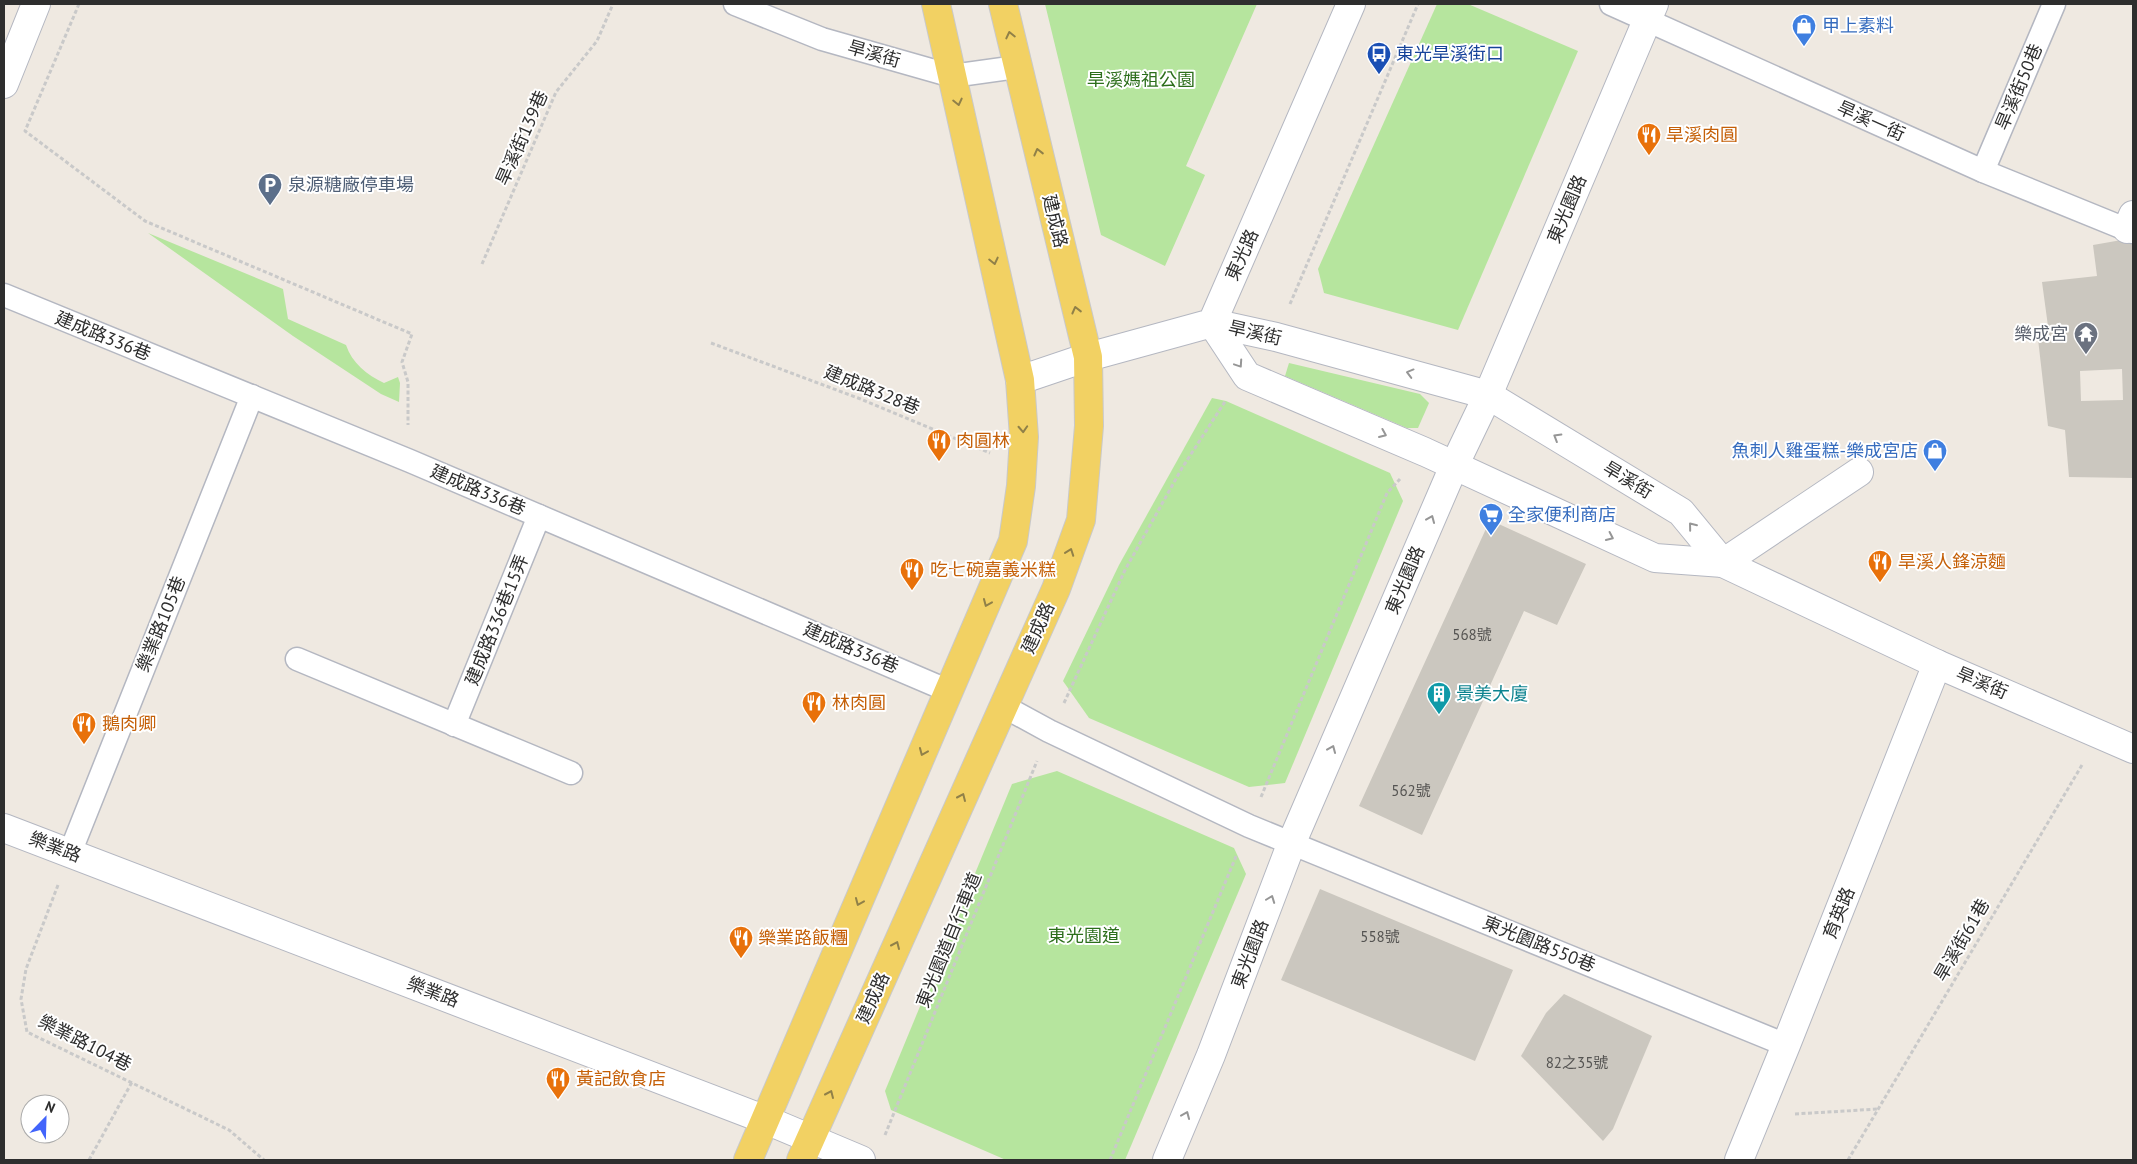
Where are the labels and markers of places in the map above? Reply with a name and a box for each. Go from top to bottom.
shop icon: 甲上素料 [1791,13,1817,47]
place label: 甲上素料 [1822,14,1894,37]
bus stop icon: 東光旱溪街口 [1366,41,1392,75]
place label: 東光旱溪街口 [1396,42,1504,65]
restaurant icon: 旱溪肉圓 [1636,122,1662,156]
place label: 旱溪肉圓 [1666,123,1738,146]
parking icon: 泉源糖廠停車場 [257,172,283,206]
place label: 泉源糖廠停車場 [288,173,414,196]
temple icon: 樂成宮 [2073,321,2099,355]
place label: 樂成宮 [2014,322,2068,345]
restaurant icon: 肉圓林 [926,428,952,462]
place label: 肉圓林 [956,429,1010,452]
shop icon: 魚刺人雞蛋糕-樂成宮店 [1922,438,1948,472]
place label: 魚刺人雞蛋糕-樂成宮店 [1732,439,1918,462]
supermarket icon: 全家便利商店 [1478,502,1504,536]
place label: 全家便利商店 [1508,503,1616,526]
restaurant icon: 旱溪人鋒涼麵 [1867,549,1893,583]
place label: 旱溪人鋒涼麵 [1898,550,2006,573]
restaurant icon: 吃七碗嘉義米糕 [899,557,925,591]
place label: 吃七碗嘉義米糕 [930,558,1056,581]
building icon: 景美大廈 [1426,681,1452,715]
place label: 景美大廈 [1456,682,1528,705]
restaurant icon: 林肉圓 [801,690,827,724]
place label: 林肉圓 [832,691,886,714]
restaurant icon: 鵝肉卿 [71,711,97,745]
place label: 鵝肉卿 [102,712,156,735]
restaurant icon: 樂業路飯糰 [728,925,754,959]
place label: 樂業路飯糰 [758,926,848,949]
restaurant icon: 黃記飲食店 [545,1066,571,1100]
place label: 黃記飲食店 [576,1067,666,1090]

